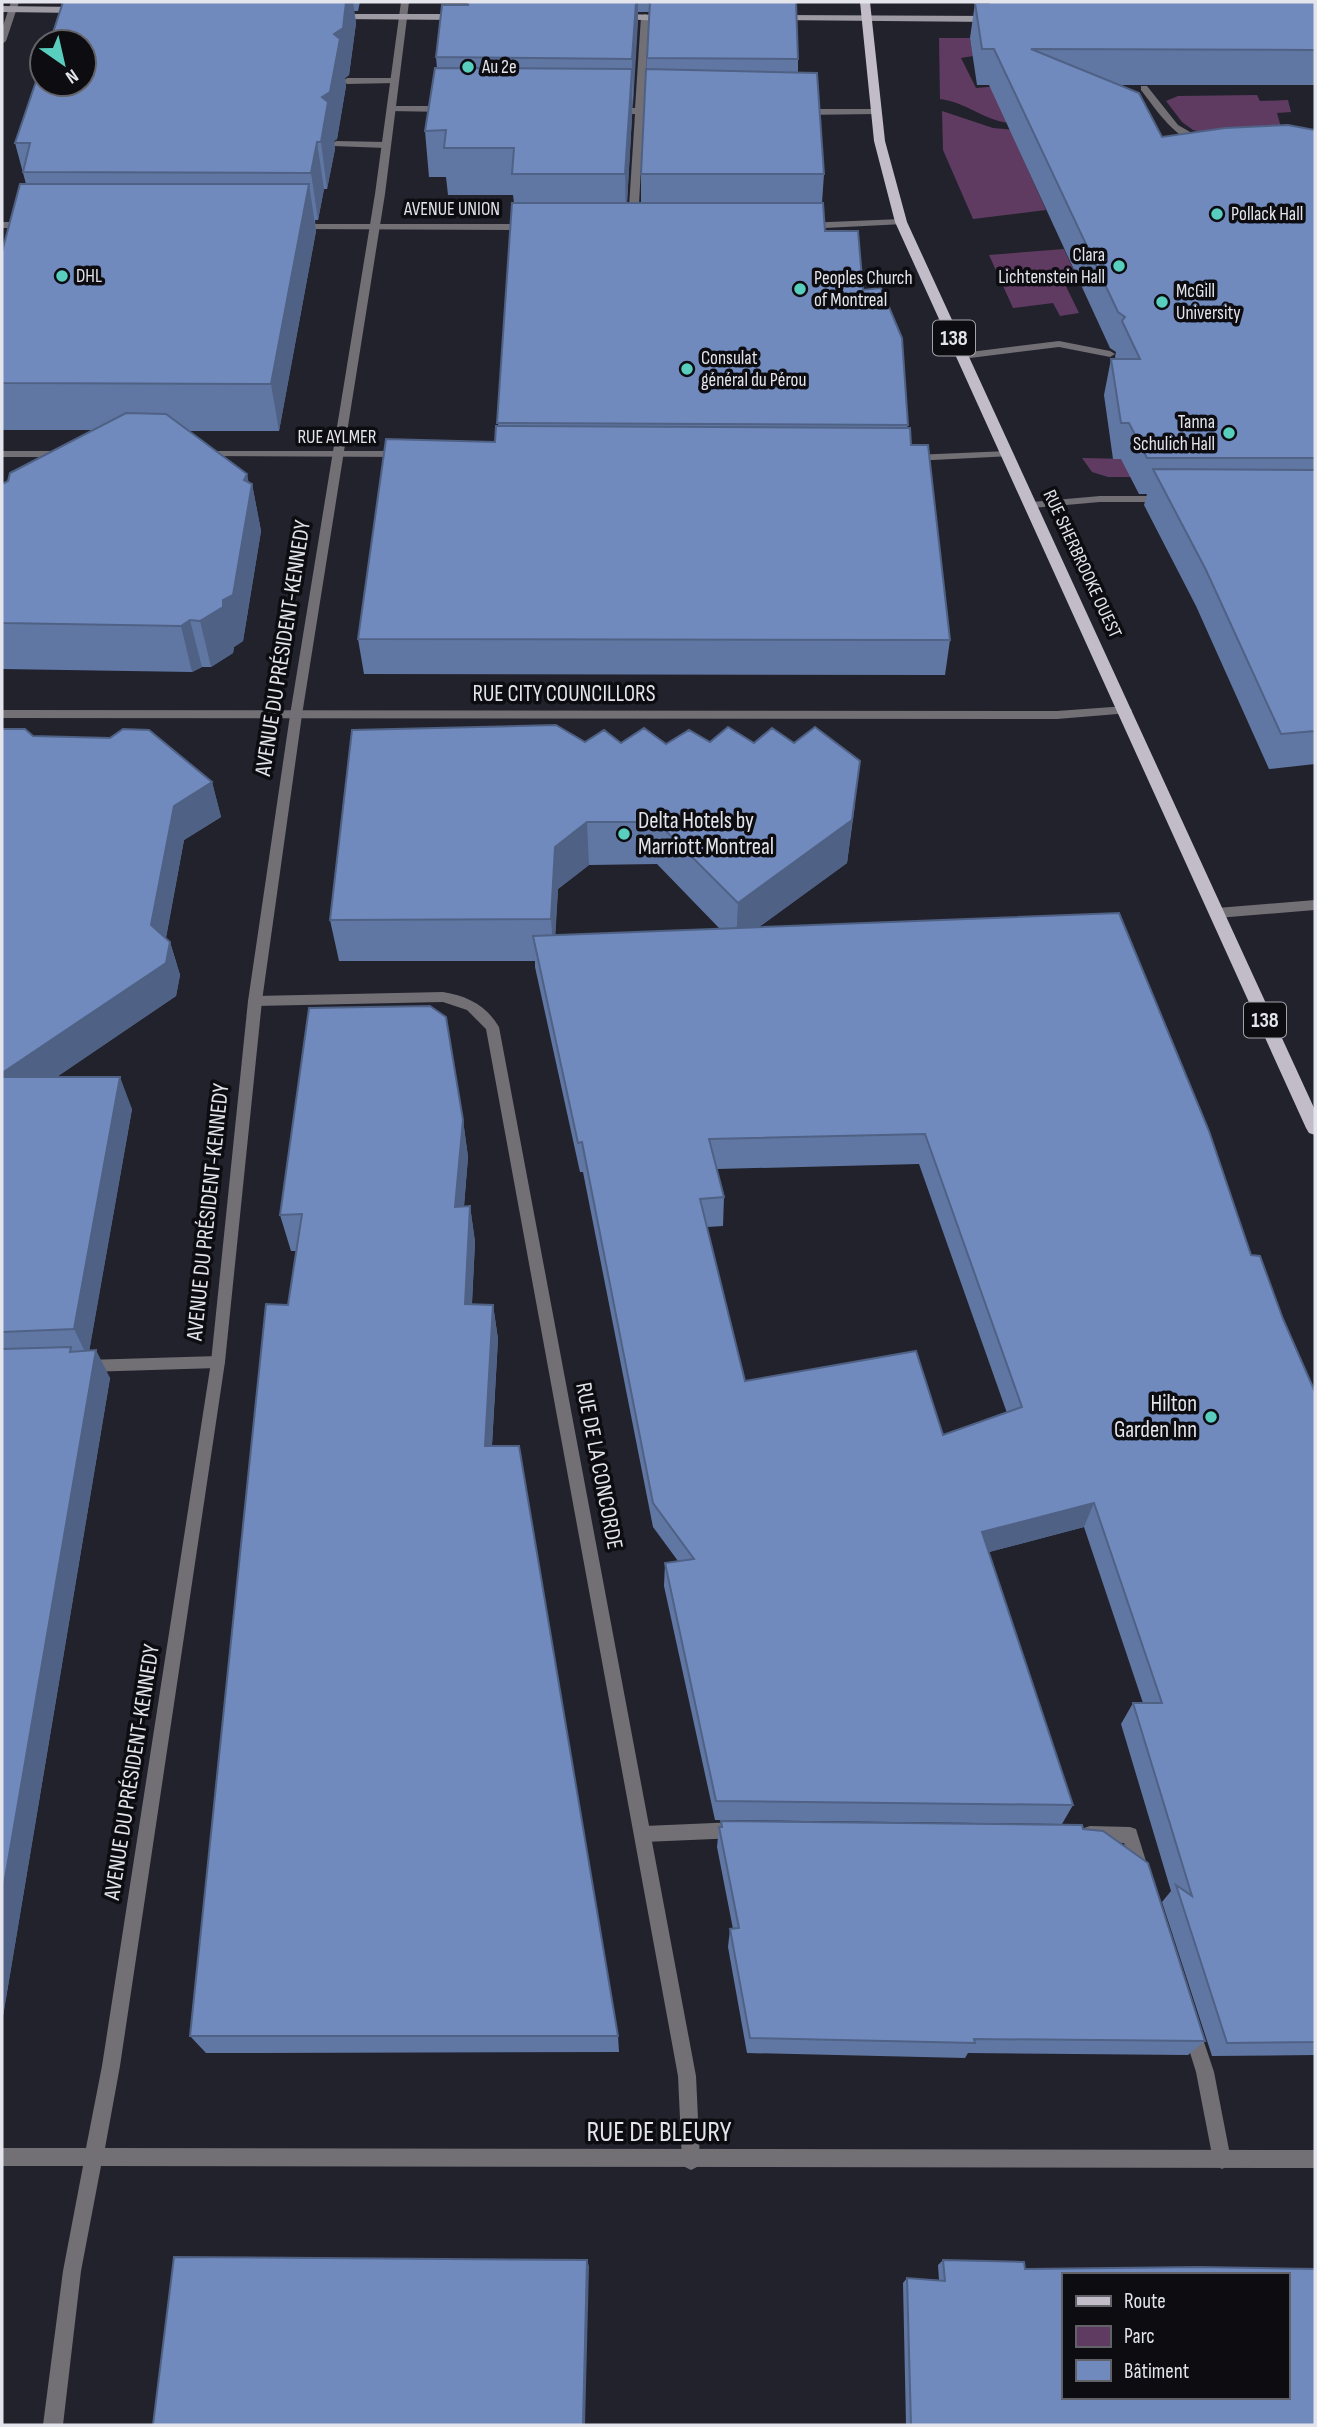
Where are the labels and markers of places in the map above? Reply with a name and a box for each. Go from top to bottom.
place label: Au 2e [481,56,517,79]
marker: Au 2e [460,59,476,75]
place label: Pollack Hall [1231,203,1303,226]
marker: Pollack Hall [1209,206,1225,222]
place label: Clara Lichtenstein Hall [998,244,1105,289]
marker: Clara Lichtenstein Hall [1111,258,1127,274]
place label: DHL [76,265,102,288]
place label: Peoples Church of Montreal [814,267,913,312]
marker: DHL [54,268,70,284]
place label: McGill University [1176,280,1241,325]
marker: Peoples Church of Montreal [792,281,808,297]
marker: McGill University [1154,294,1170,310]
place label: Consulat général du Pérou [701,347,806,392]
marker: Consulat général du Pérou [679,361,695,377]
place label: Tanna Schulich Hall [1133,411,1215,456]
marker: Tanna Schulich Hall [1221,425,1237,441]
place label: Delta Hotels by Marriott Montreal [638,807,774,861]
marker: Delta Hotels by Marriott Montreal [616,826,632,842]
place label: Hilton Garden Inn [1114,1390,1197,1444]
marker: Hilton Garden Inn [1203,1409,1219,1425]

